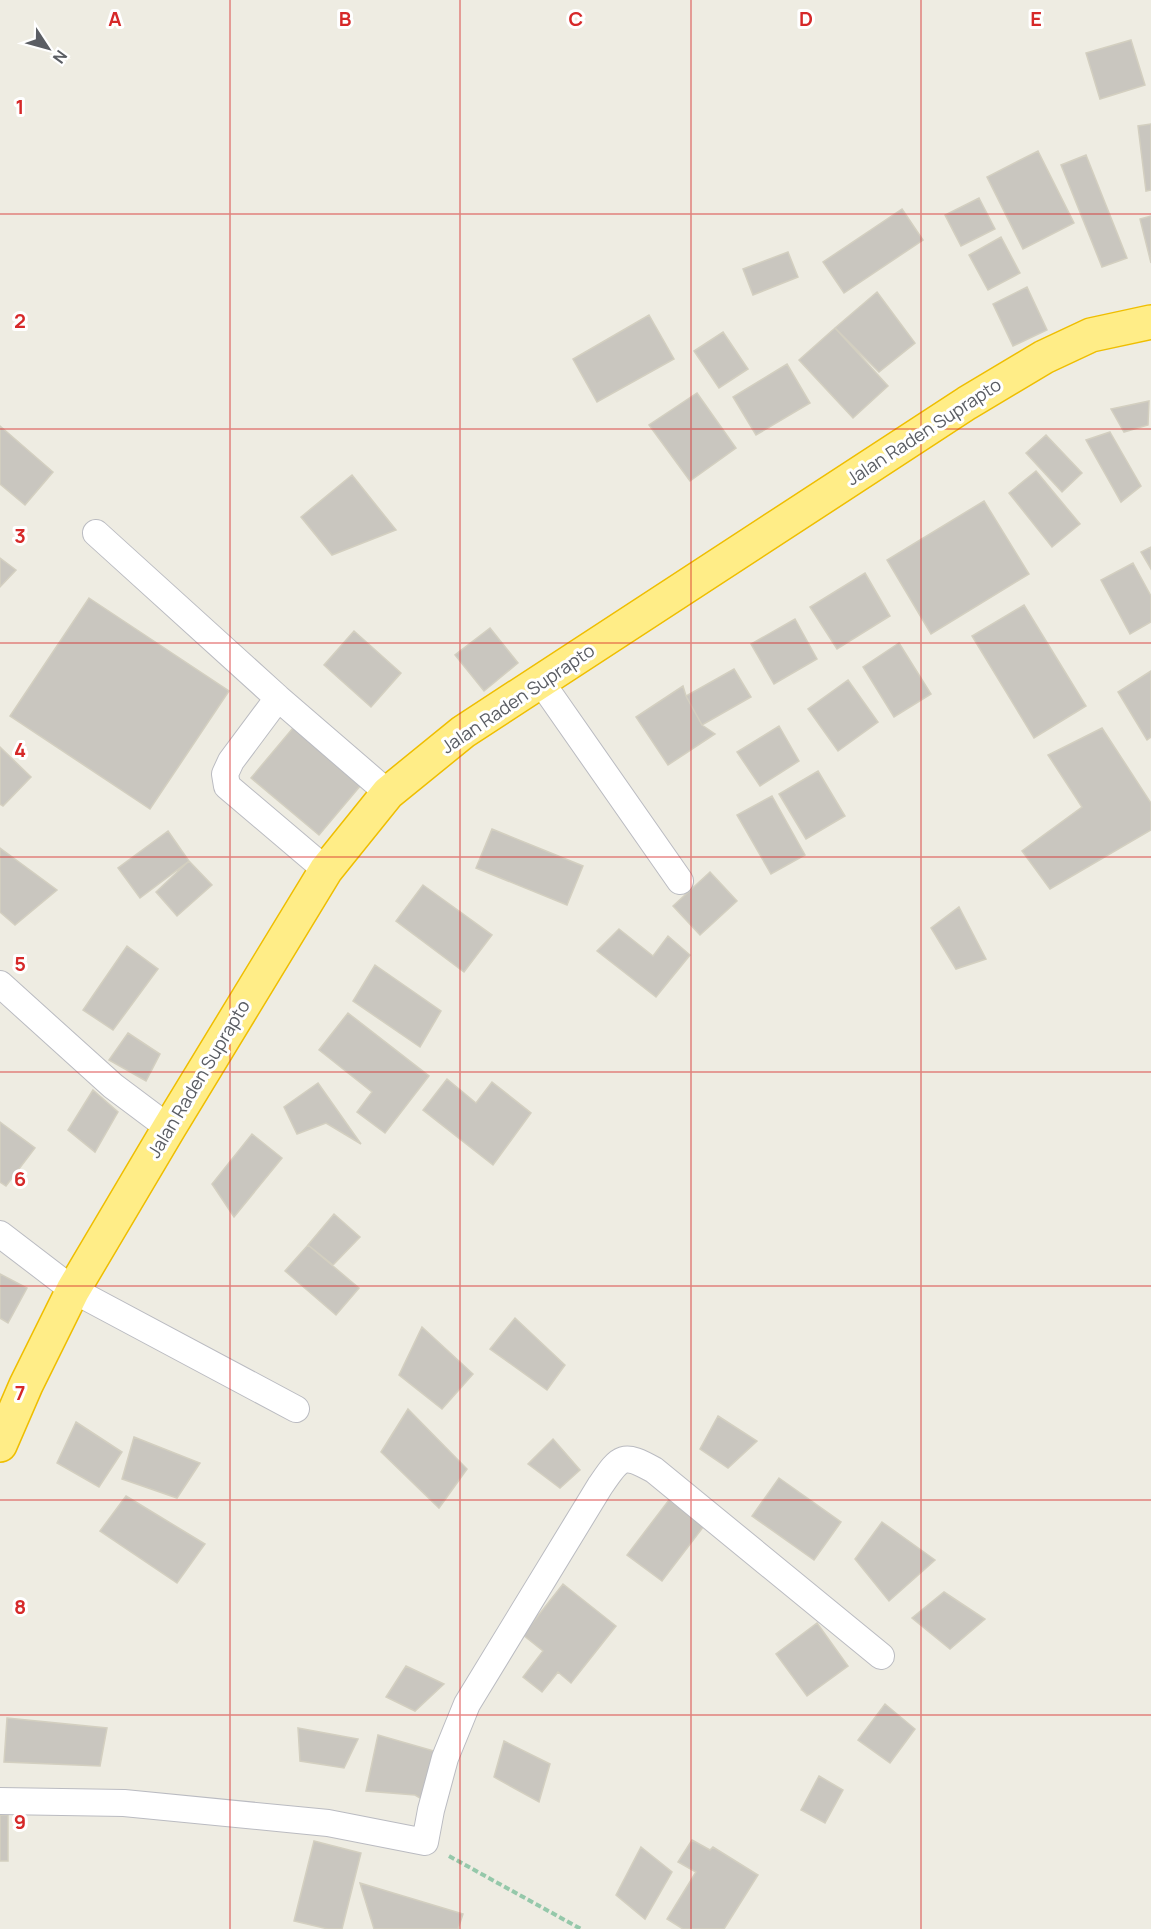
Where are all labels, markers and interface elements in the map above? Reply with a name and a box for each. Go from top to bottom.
text: A [108,5,122,32]
text: B [339,5,352,32]
text: C [569,5,583,32]
text: D [799,5,813,32]
text: E [1030,5,1042,32]
north arrow [18,18,78,78]
text: N [48,46,72,68]
text: 1 [16,93,24,120]
text: 2 [14,307,26,334]
street label: Jalan Raden Suprapto [841,372,1006,490]
text: 3 [14,522,26,549]
street label: Jalan Raden Suprapto [436,638,599,758]
text: 4 [14,736,26,763]
text: 5 [14,950,26,977]
street label: Jalan Raden Suprapto [141,995,255,1162]
text: 6 [14,1165,26,1192]
text: 7 [15,1379,25,1406]
text: 8 [14,1593,26,1620]
text: 9 [14,1808,26,1835]

